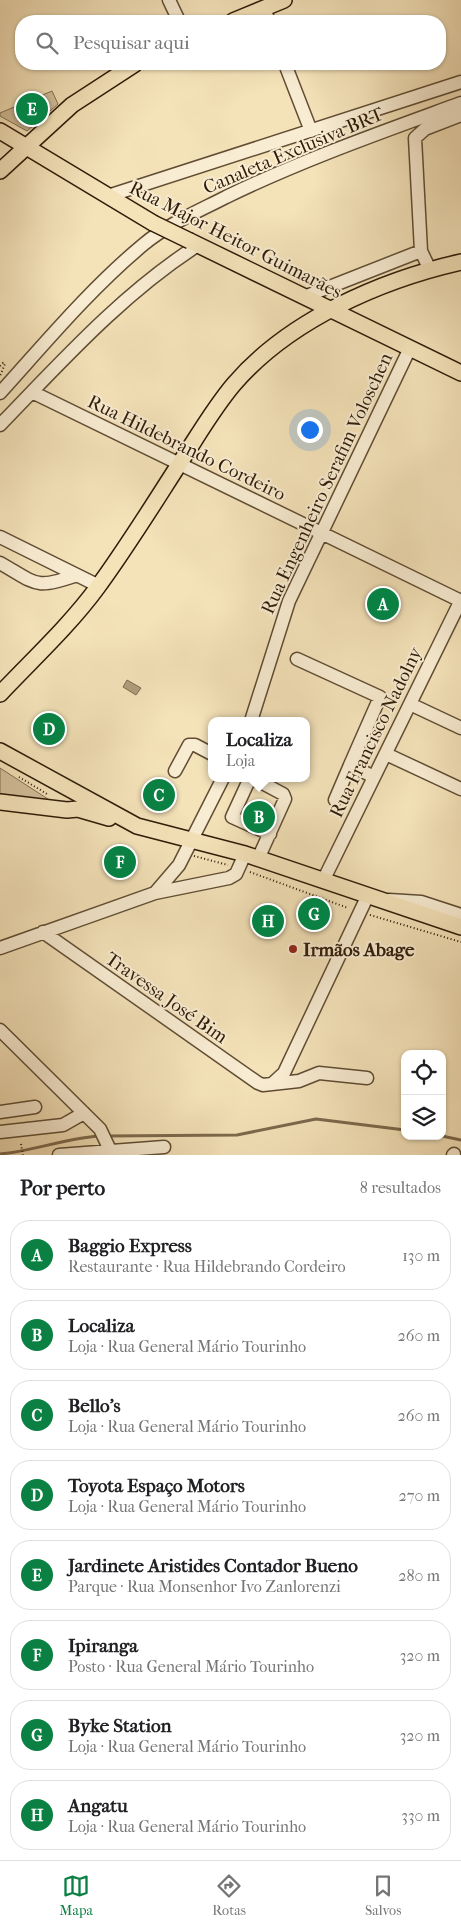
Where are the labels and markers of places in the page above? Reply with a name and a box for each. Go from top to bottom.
pin: E [16,90,48,128]
pin: A [367,585,399,623]
pin: D [33,710,65,748]
pin: C [143,776,175,814]
pin: B [243,798,275,836]
pin: F [104,843,136,881]
pin: G [298,895,330,933]
pin: H [252,902,284,940]
place label: Irmãos Abage [303,939,415,961]
marker: Irmãos Abage [287,943,299,955]

